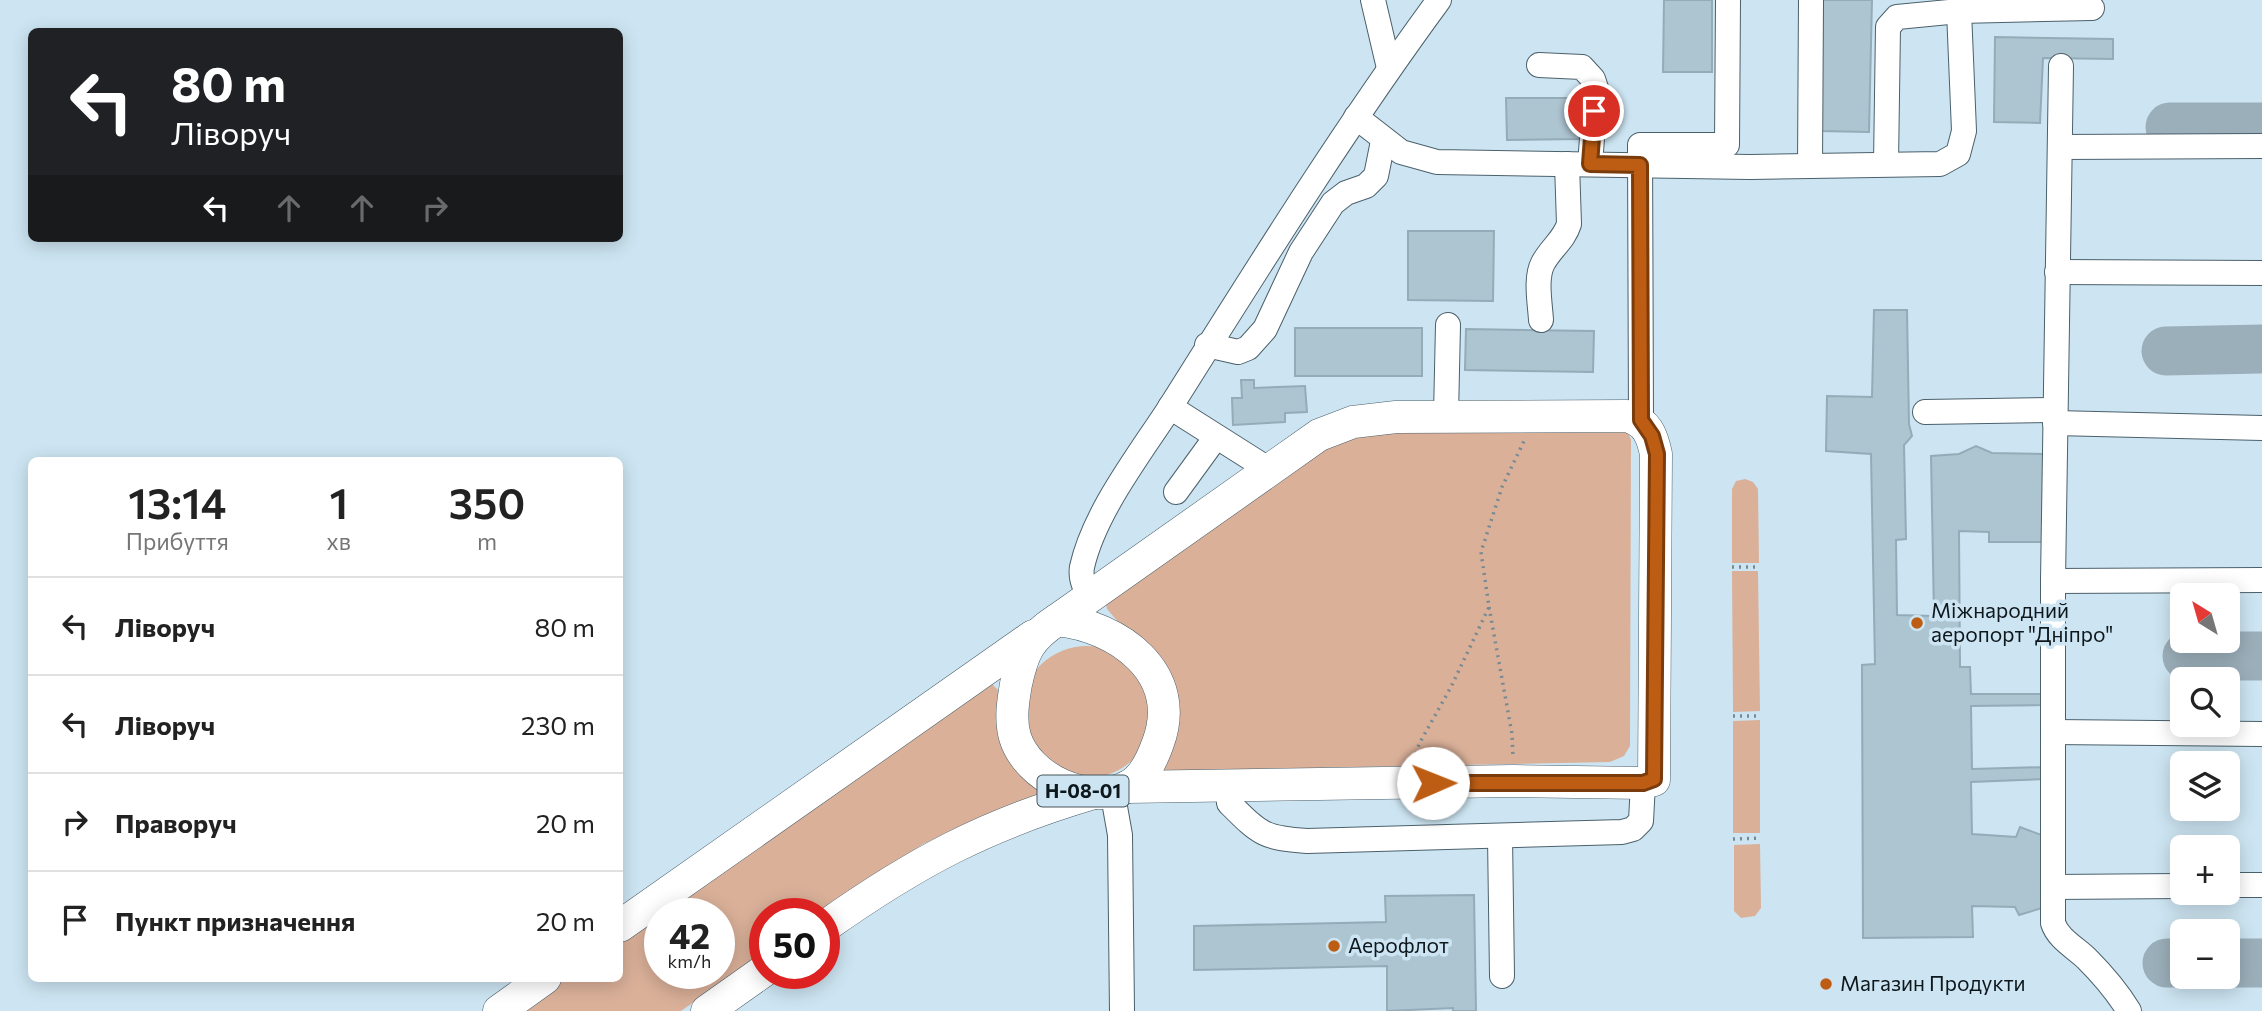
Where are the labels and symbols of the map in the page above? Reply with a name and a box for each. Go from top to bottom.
pin [1564,81,1624,141]
north arrow [2170,583,2240,653]
place label: Міжнародний аеропорт "Дніпро" [1931,597,2113,646]
marker: Міжнародний аеропорт "Дніпро" [1909,615,1925,631]
position arrow [1396,746,1470,820]
road number: Н-08-01 [1038,776,1128,806]
speed limit sign: 50 [749,898,840,989]
place label: Аерофлот [1348,932,1449,957]
marker: Аерофлот [1326,938,1342,954]
place label: Магазин Продукти [1840,970,2026,995]
marker: Магазин Продукти [1818,976,1834,992]

